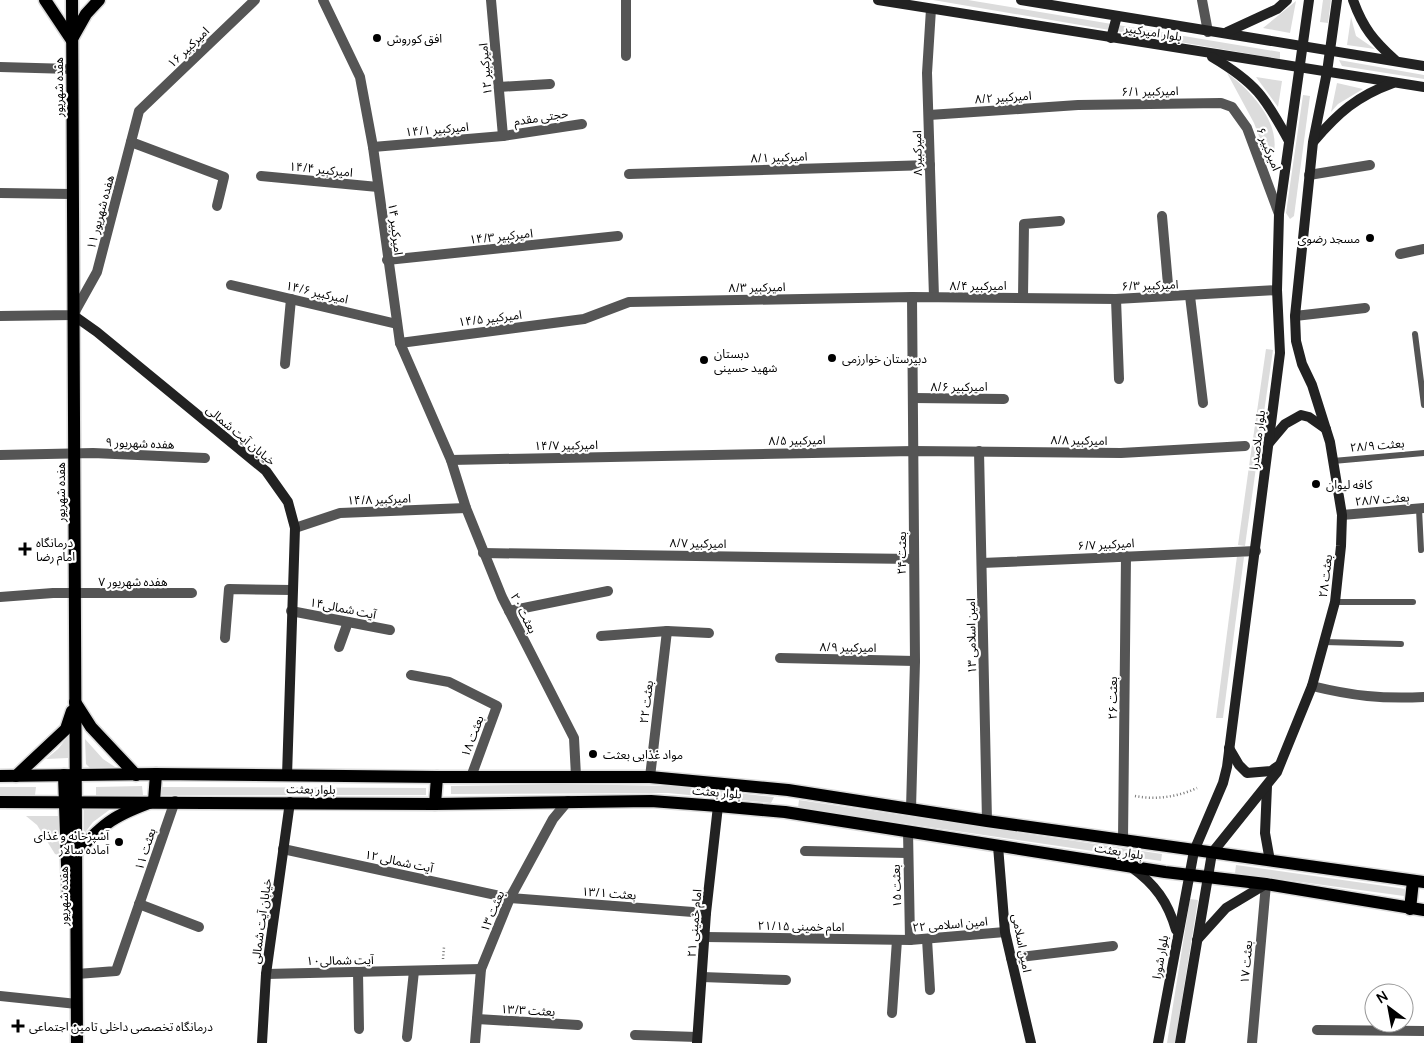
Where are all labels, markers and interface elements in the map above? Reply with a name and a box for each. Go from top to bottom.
street label: بلوار امیرکبیر [1122,19,1183,45]
street label: امیرکبیر ۱۶ [163,23,213,71]
place label: افق کوروش [387,30,442,47]
marker: افق کوروش [371,32,383,44]
street label: امیرکبیر ۱۲ [474,42,496,96]
street label: هفده شهریور [50,57,67,118]
street label: امیرکبیر ۶/۱ [1121,82,1179,100]
street label: امیرکبیر ۸/۲ [974,87,1032,107]
street label: حجتی مقدم [513,104,570,131]
street label: امیرکبیر ۱۴/۱ [404,118,470,140]
street label: امیرکبیر ۶ [1253,125,1285,173]
street label: امیرکبیر ۸ [908,130,926,176]
street label: امیرکبیر ۸/۱ [750,148,808,166]
street label: امیرکبیر ۱۴/۴ [288,157,354,181]
street label: هفده شهریور ۱۱ [82,173,118,251]
street label: امیرکبیر ۱۴ [384,202,408,256]
street label: امیرکبیر ۱۴/۳ [468,224,534,248]
place label: مسجد رضوی [1297,230,1360,247]
marker: مسجد رضوی [1364,232,1376,244]
street label: امیرکبیر ۶/۳ [1121,276,1179,294]
street label: امیرکبیر ۱۴/۶ [284,277,350,307]
street label: امیرکبیر ۸/۴ [950,277,1007,294]
street label: امیرکبیر ۸/۳ [728,278,786,296]
street label: امیرکبیر ۱۴/۵ [457,306,523,330]
place label: دبستان شهید حسینی [714,345,777,376]
place label: دبیرستان خوارزمی [842,350,927,367]
marker: دبیرستان خوارزمی [826,352,838,364]
marker: دبستان شهید حسینی [698,354,710,366]
street label: امیرکبیر ۸/۶ [931,378,988,395]
street label: خیابان آیت شمالی [203,401,279,469]
street label: بلوار ملاصدرا [1245,409,1269,471]
street label: امیرکبیر ۸/۵ [768,431,826,449]
street label: امیرکبیر ۸/۸ [1050,431,1108,449]
street label: هفده شهریور ۹ [105,433,175,453]
street label: بعثت ۲۸/۹ [1349,434,1405,456]
street label: امیرکبیر ۱۴/۷ [534,436,598,454]
street label: هفده شهریور [52,462,69,523]
place label: کافه لیوان [1326,476,1373,493]
marker: کافه لیوان [1310,478,1322,490]
street label: بعثت ۲۸/۷ [1354,488,1410,510]
street label: امیرکبیر ۱۴/۸ [347,489,411,509]
street label: بعثت ۲۴ [893,531,910,575]
place label: درمانگاه امام رضا [36,534,75,566]
street label: امیرکبیر ۸/۷ [669,534,727,552]
street label: امیرکبیر ۶/۷ [1077,534,1135,554]
marker: درمانگاه امام رضا [18,542,32,556]
street label: بعثت ۲۸ [1314,554,1336,598]
street label: هفده شهریور ۷ [98,573,168,590]
street label: بعثت ۲۰ [507,590,541,636]
street label: آیت شمالی۱۴ [308,593,378,623]
street label: امین اسلامی ۱۳ [962,598,980,674]
street label: امیرکبیر ۸/۹ [819,638,877,656]
street label: بعثت ۲۶ [1104,676,1121,720]
street label: بعثت ۲۲ [635,680,657,724]
street label: بعثت ۱۸ [456,713,488,759]
place label: مواد غذایی بعثت [603,746,683,763]
marker: مواد غذایی بعثت [587,748,599,760]
street label: بلوار بعثت [286,780,336,798]
street label: بلوار بعثت [692,781,742,803]
street label: بعثت ۱۱ [130,826,160,872]
place label: آشپزخانه و غذای آماده سالار [34,827,109,858]
marker: آشپزخانه و غذای آماده سالار [113,836,125,848]
street label: بلوار بعثت [1093,839,1145,863]
street label: آیت شمالی ۱۲ [363,845,435,877]
street label: بعثت ۱۵ [887,864,905,908]
street label: هفده شهریور [55,866,72,927]
street label: خیابان آیت شمالی [247,877,275,965]
street label: بعثت ۱۳/۱ [581,883,637,903]
street label: بعثت ۱۳ [476,888,508,934]
street label: امام خمینی ۲۱ [683,888,706,958]
street label: امین اسلامی ۲۲ [912,912,988,936]
street label: امین اسلامی [1008,912,1036,974]
street label: امام خمینی ۲۱/۱۵ [757,917,845,936]
street label: بلوار شورا [1148,934,1172,980]
street label: بعثت ۱۷ [1236,940,1256,984]
street label: آیت شمالی۱۰ [306,951,374,969]
north arrow [1364,983,1414,1033]
text: N [1373,986,1391,1007]
street label: بعثت ۱۳/۳ [500,1000,556,1020]
place label: درمانگاه تخصصی داخلی تامین اجتماعی [29,1018,213,1035]
marker: درمانگاه تخصصی داخلی تامین اجتماعی [11,1019,25,1033]

